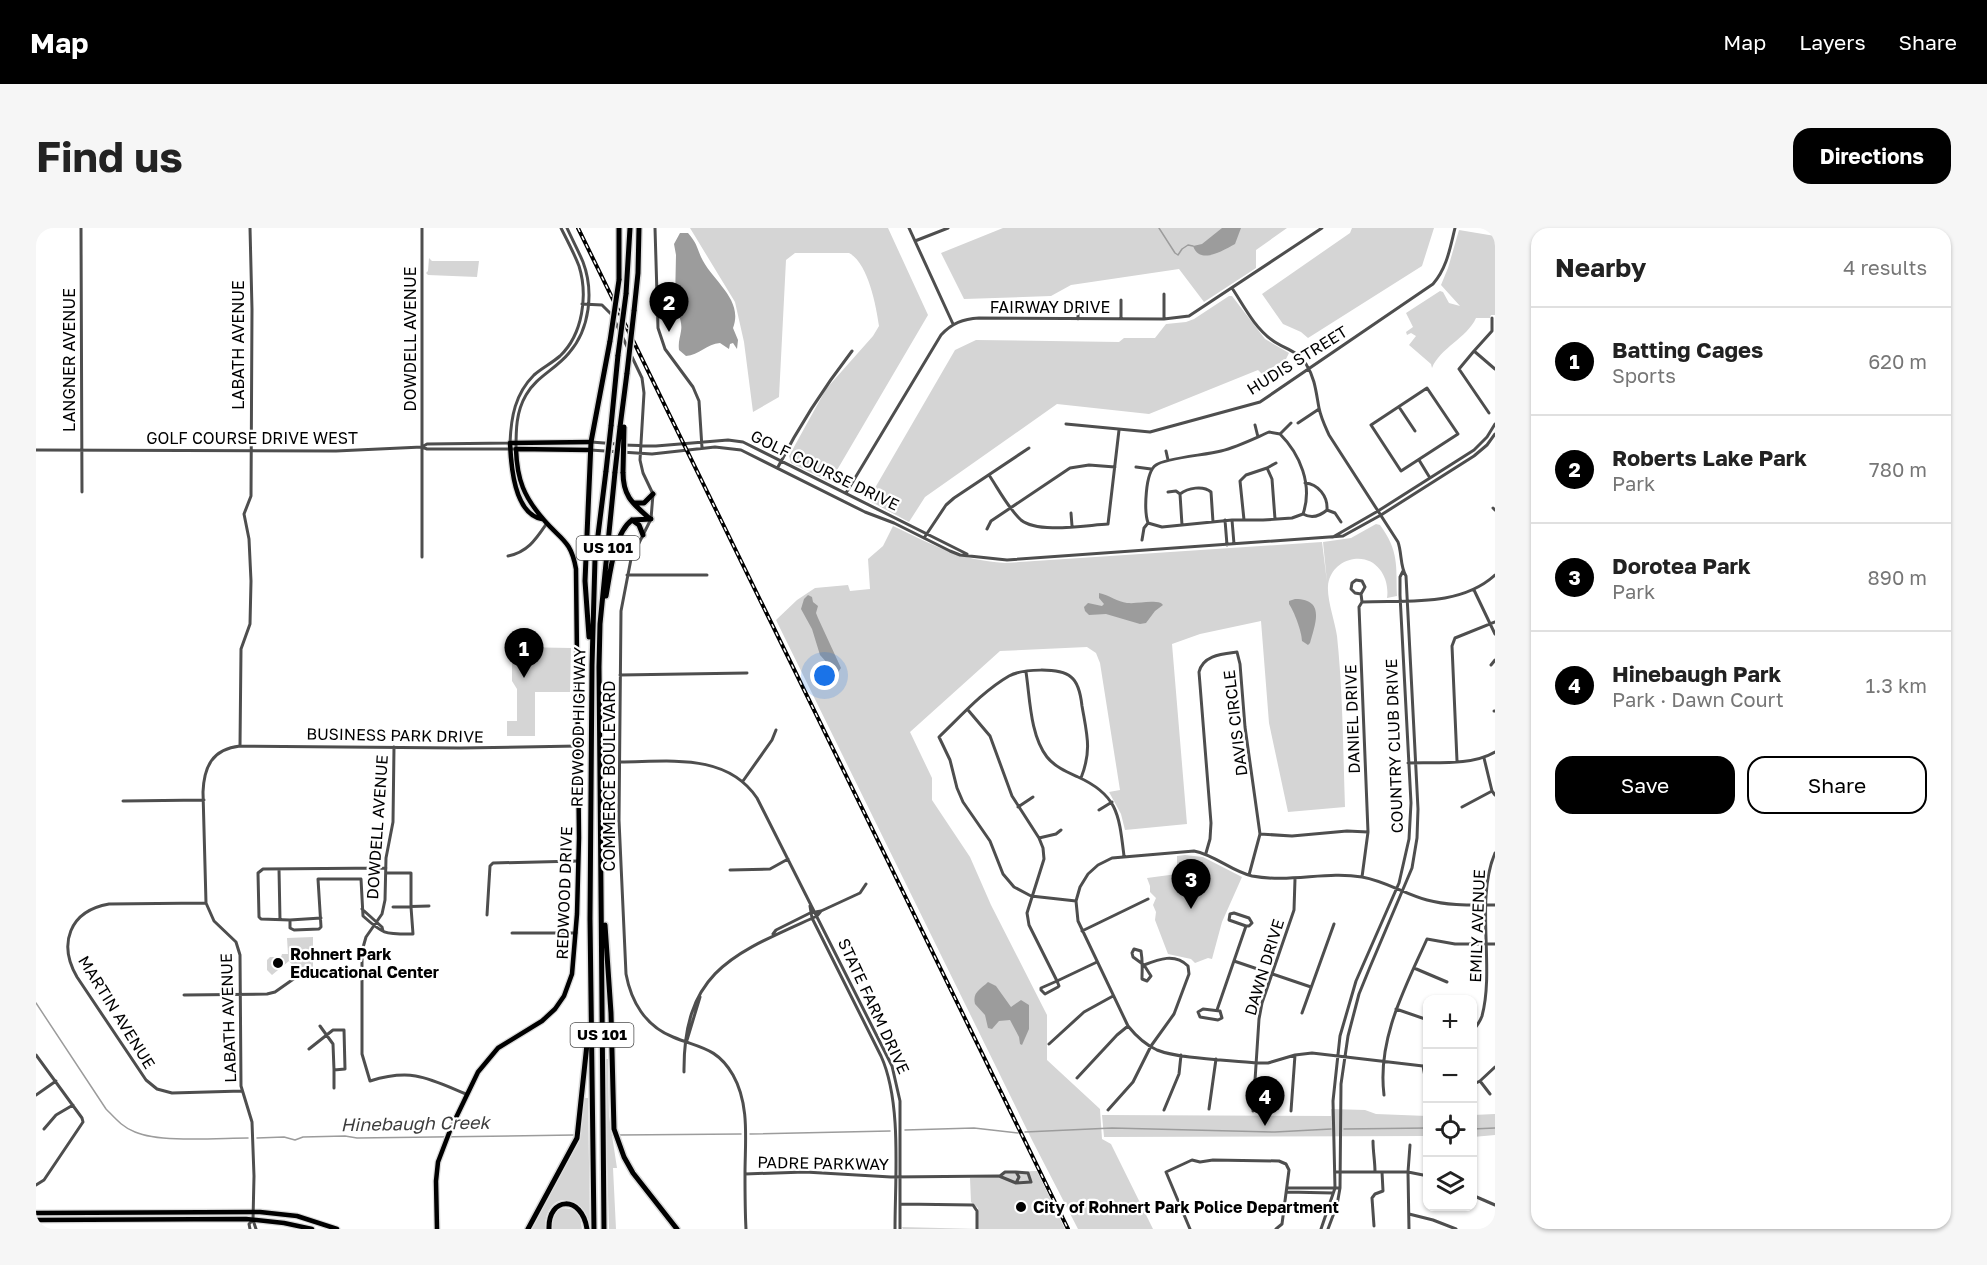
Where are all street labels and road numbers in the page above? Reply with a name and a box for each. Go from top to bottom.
street label: DOWDELL AVENUE [400,267,420,411]
street label: LABATH AVENUE [228,280,248,410]
street label: LANGNER AVENUE [59,288,79,432]
street label: FAIRWAY DRIVE [990,297,1110,317]
street label: HUDIS STREET [1243,321,1351,399]
street label: GOLF COURSE DRIVE [748,425,902,515]
street label: GOLF COURSE DRIVE WEST [146,428,358,448]
road number: US 101 [576,536,640,560]
street label: REDWOOD HIGHWAY [567,646,589,807]
street label: COUNTRY CLUB DRIVE [1381,658,1407,834]
street label: DANIEL DRIVE [1340,664,1364,774]
street label: DAVIS CIRCLE [1219,669,1251,777]
street label: COMMERCE BOULEVARD [599,681,619,871]
street label: BUSINESS PARK DRIVE [306,723,484,747]
street label: DOWDELL AVENUE [362,754,392,900]
street label: REDWOOD DRIVE [552,826,576,960]
street label: EMILY AVENUE [1465,869,1489,983]
street label: DAWN DRIVE [1240,916,1288,1018]
street label: STATE FARM DRIVE [834,935,914,1077]
street label: MARTIN AVENUE [74,952,160,1072]
street label: LABATH AVENUE [216,953,240,1083]
road number: US 101 [570,1023,634,1047]
street label: PADRE PARKWAY [757,1152,890,1174]

